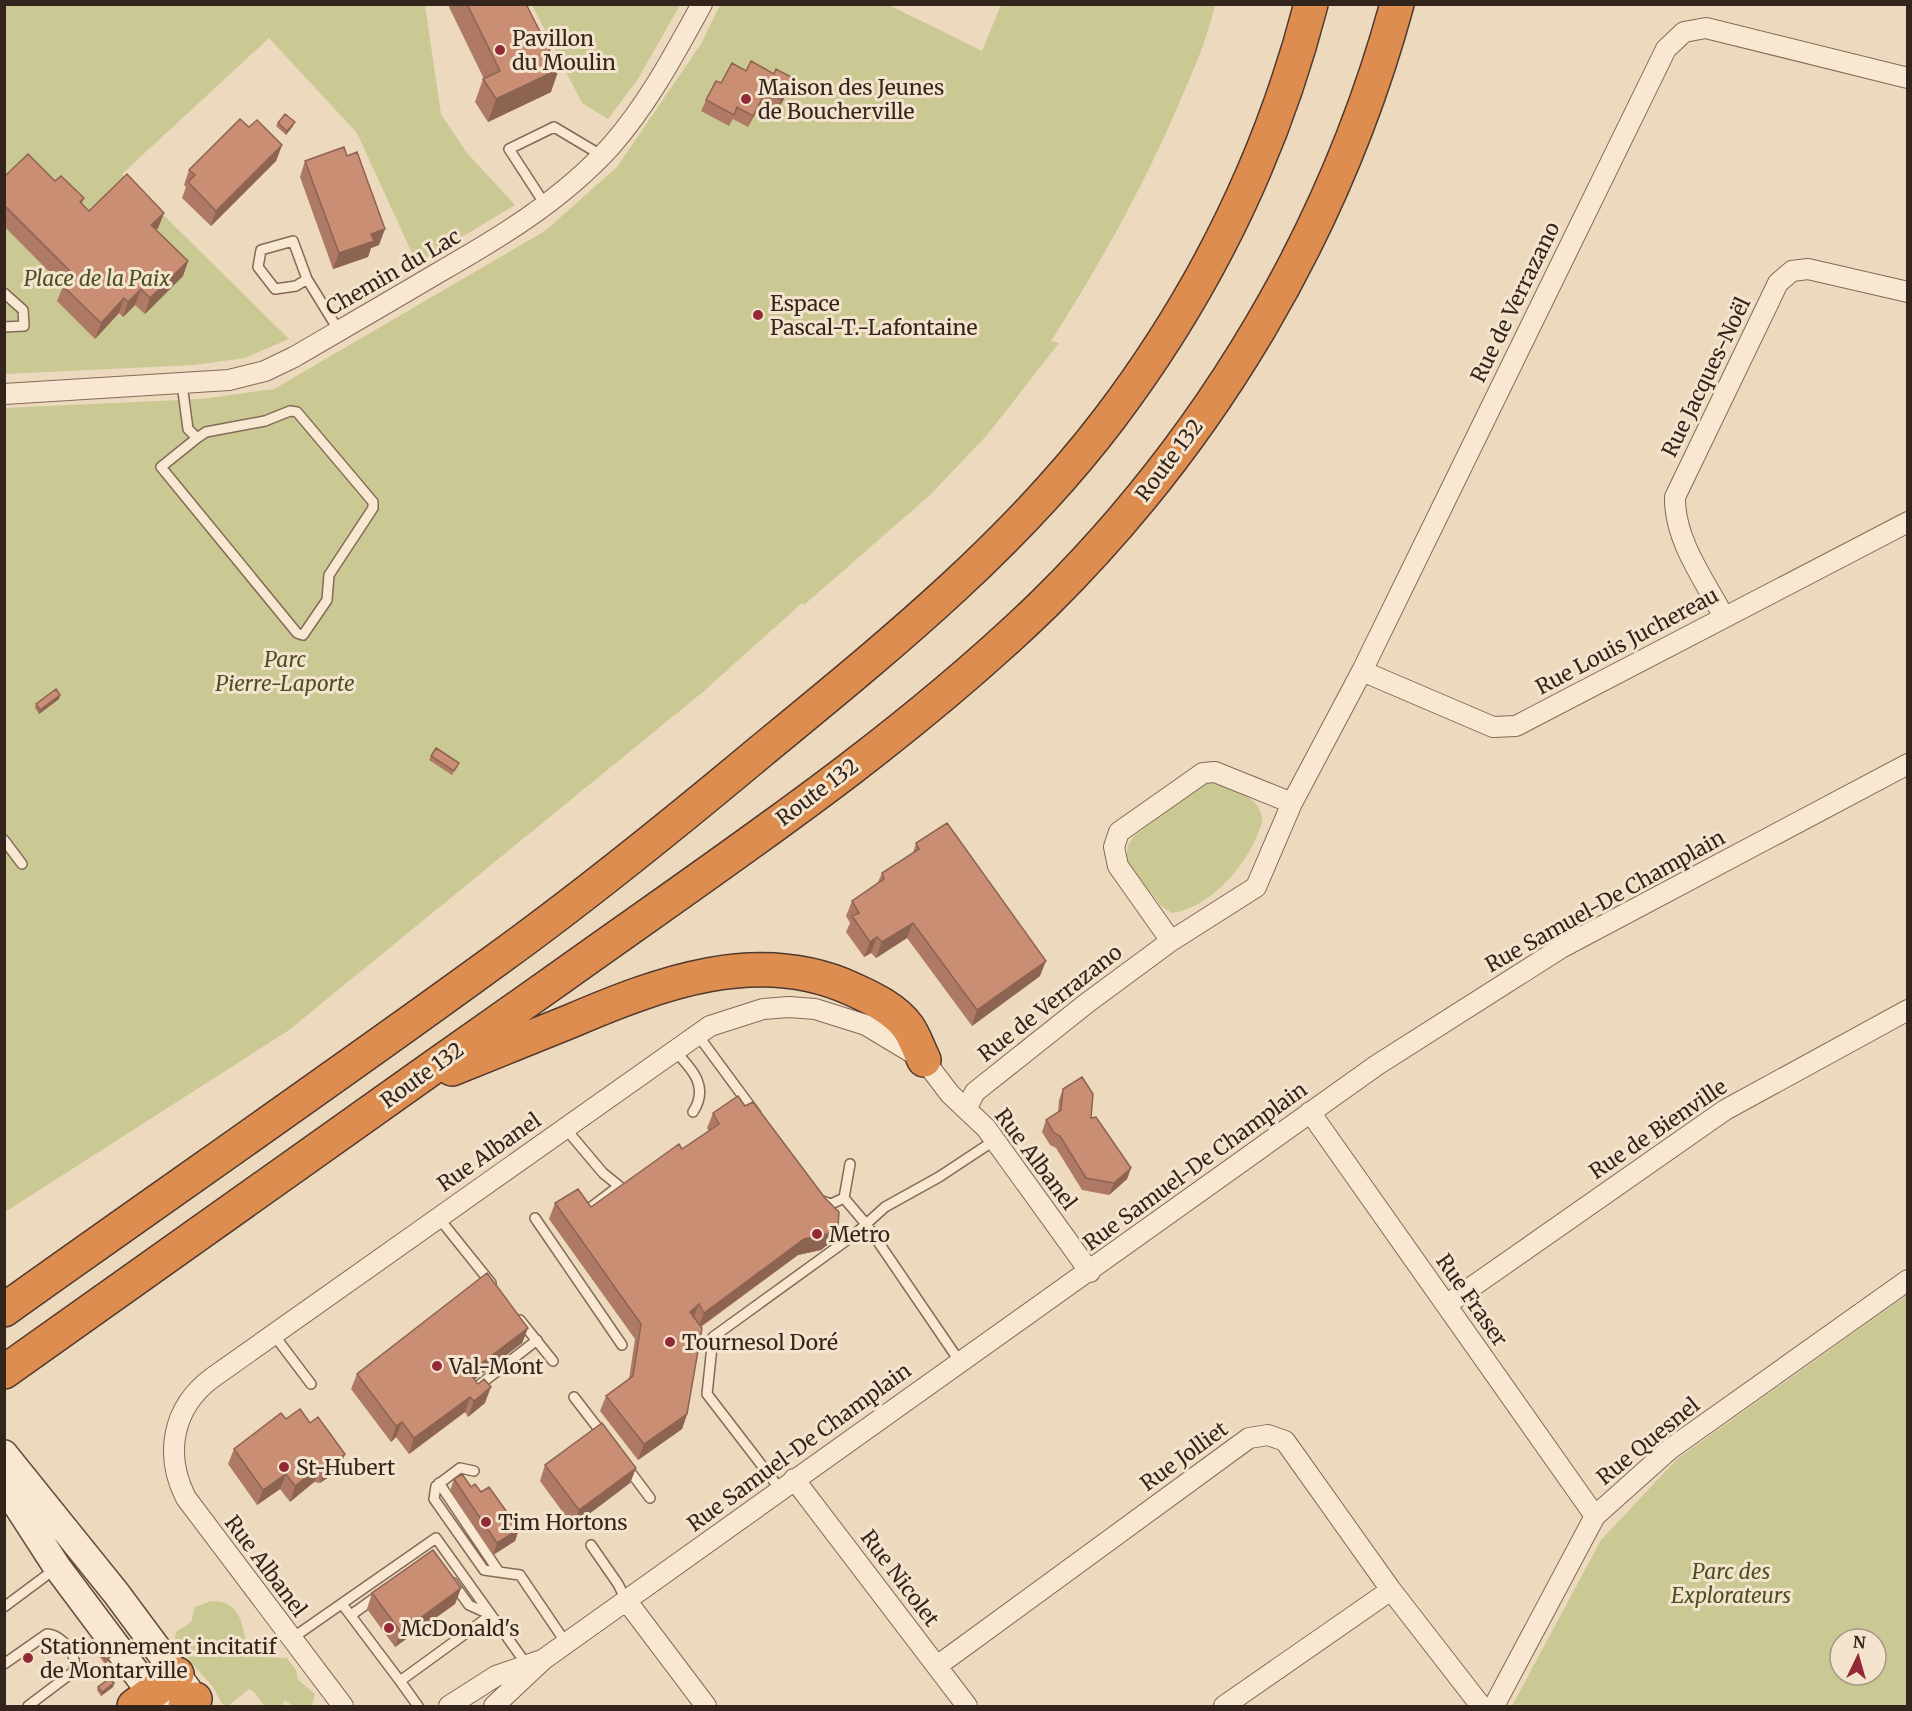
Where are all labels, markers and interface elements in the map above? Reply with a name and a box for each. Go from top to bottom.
place label: Pavillon du Moulin [512,25,616,76]
marker: Pavillon du Moulin [493,43,507,57]
place label: Maison des Jeunes de Boucherville [758,74,944,125]
marker: Maison des Jeunes de Boucherville [739,92,753,106]
street label: Rue de Verrazano [1464,217,1566,387]
street label: Chemin du Lac [321,222,465,322]
park label: Place de la Paix [24,265,170,292]
place label: Espace Pascal-T.-Lafontaine [770,290,978,341]
street label: Rue Jacques-Noël [1656,292,1757,461]
marker: Espace Pascal-T.-Lafontaine [751,308,765,322]
street label: Route 132 [1129,413,1209,507]
street label: Rue Louis Juchereau [1531,581,1723,701]
park label: Parc Pierre-Laporte [215,646,355,697]
street label: Route 132 [770,752,864,832]
street label: Rue Samuel-De Champlain [1480,824,1730,978]
street label: Rue de Verrazano [973,938,1127,1068]
street label: Route 132 [375,1036,469,1114]
street label: Rue de Bienville [1584,1073,1732,1185]
street label: Rue Samuel-De Champlain [1078,1076,1312,1256]
street label: Rue Albanel [989,1103,1083,1216]
street label: Rue Albanel [432,1106,546,1198]
place label: Metro [829,1221,890,1248]
marker: Metro [810,1227,824,1241]
street label: Rue Fraser [1430,1248,1514,1352]
place label: Tournesol Doré [682,1329,838,1356]
marker: Tournesol Doré [663,1335,677,1349]
place label: Val-Mont [448,1353,543,1380]
street label: Rue Samuel-De Champlain [682,1357,916,1537]
marker: Val-Mont [430,1359,444,1373]
street label: Rue Quesnel [1591,1391,1705,1491]
street label: Rue Jolliet [1135,1415,1233,1497]
place label: St-Hubert [296,1454,395,1481]
marker: St-Hubert [277,1460,291,1474]
place label: Tim Hortons [498,1509,628,1536]
street label: Rue Albanel [219,1510,313,1623]
marker: Tim Hortons [479,1515,493,1529]
street label: Rue Nicolet [855,1524,945,1632]
park label: Parc des Explorateurs [1671,1558,1791,1609]
place label: McDonald's [401,1615,520,1642]
marker: McDonald's [382,1621,396,1635]
north arrow [1828,1627,1888,1687]
text: N [1852,1632,1867,1653]
place label: Stationnement incitatif de Montarville [40,1633,278,1684]
marker: Stationnement incitatif de Montarville [21,1651,35,1665]

